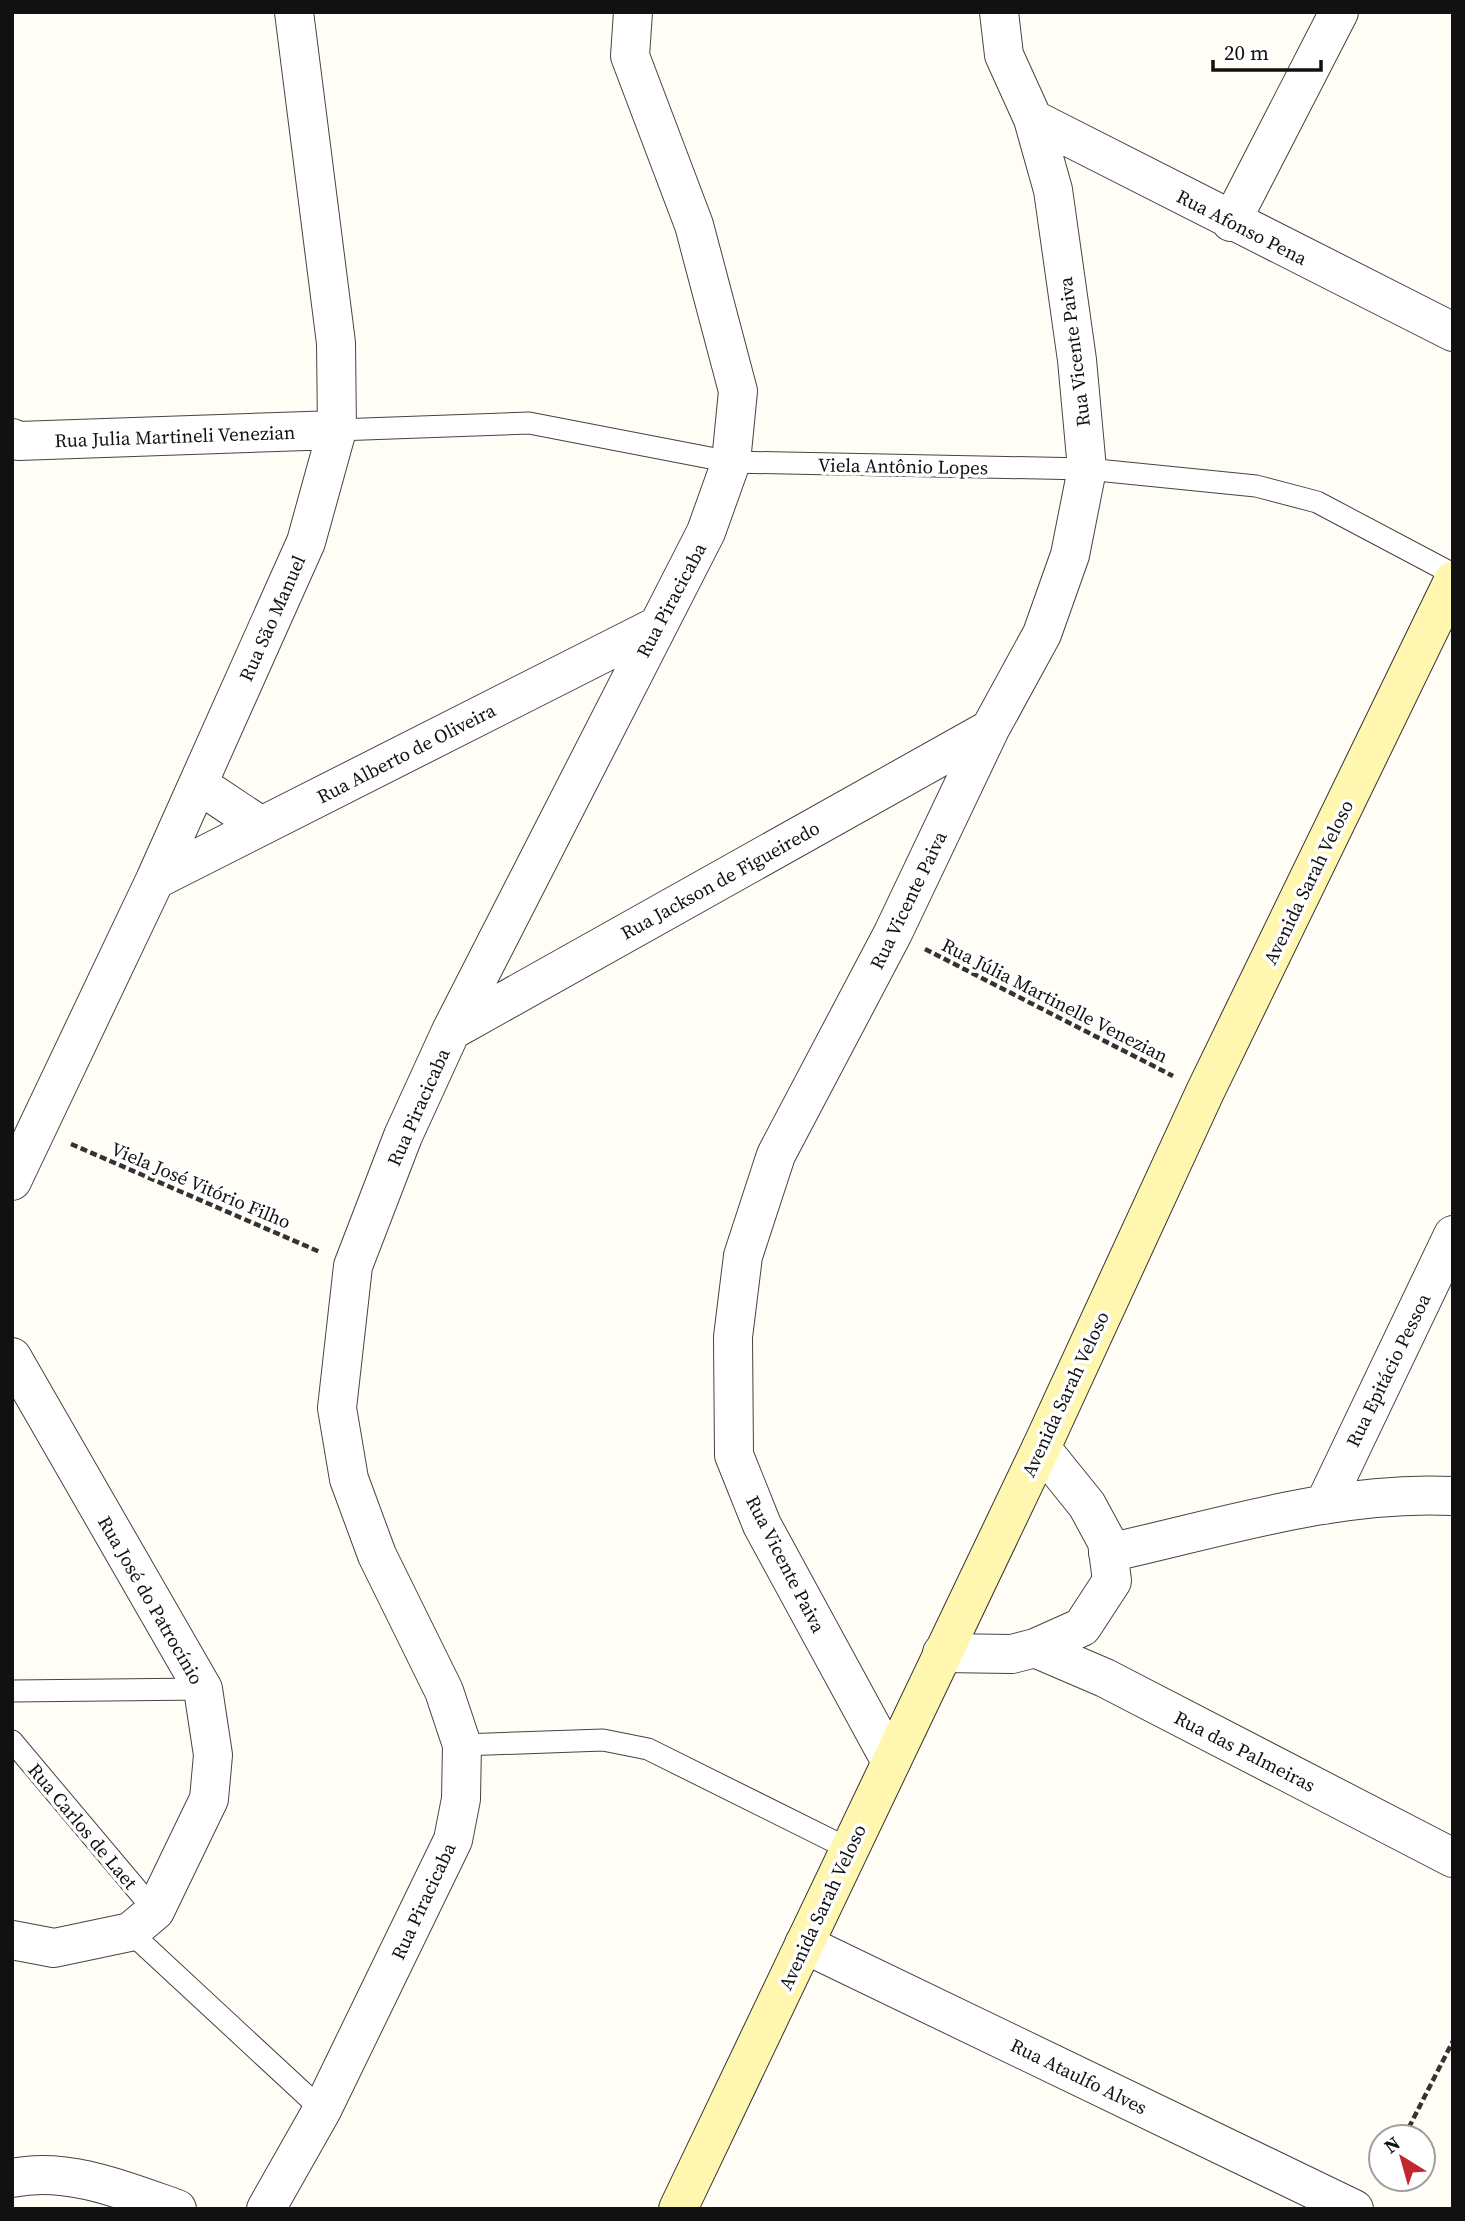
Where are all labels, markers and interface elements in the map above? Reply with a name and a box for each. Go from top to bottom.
scale bar [1213,28,1322,72]
text: 20 m [1224,38,1269,67]
street label: Rua Afonso Pena [1172,183,1312,271]
street label: Rua Vicente Paiva [1052,275,1096,428]
street label: Rua Julia Martineli Venezian [54,419,296,453]
street label: Viela Antônio Lopes [818,452,988,480]
street label: Rua Piracicaba [630,538,712,662]
street label: Rua São Manuel [233,551,312,685]
street label: Rua Alberto de Oliveira [312,697,500,809]
street label: Avenida Sarah Veloso [1257,795,1359,969]
street label: Rua Jackson de Figueiredo [616,814,824,946]
street label: Rua Vicente Paiva [863,826,953,973]
street label: Rua Júlia Martinelle Venezian [937,932,1173,1068]
street label: Rua Piracicaba [380,1044,456,1170]
street label: Viela José Vitório Filho [107,1135,295,1235]
street label: Rua Epitácio Pessoa [1340,1289,1437,1451]
street label: Avenida Sarah Veloso [1015,1307,1115,1481]
street label: Rua Vicente Paiva [740,1491,832,1637]
street label: Rua José do Patrocínio [92,1511,210,1689]
street label: Rua das Palmeiras [1170,1704,1320,1798]
street label: Rua Carlos de Laet [23,1757,144,1895]
street label: Avenida Sarah Veloso [772,1820,872,1994]
street label: Rua Piracicaba [385,1838,462,1964]
street label: Rua Ataulfo Alves [1006,2032,1152,2120]
north arrow [1367,2123,1437,2193]
text: N [1378,2130,1405,2159]

